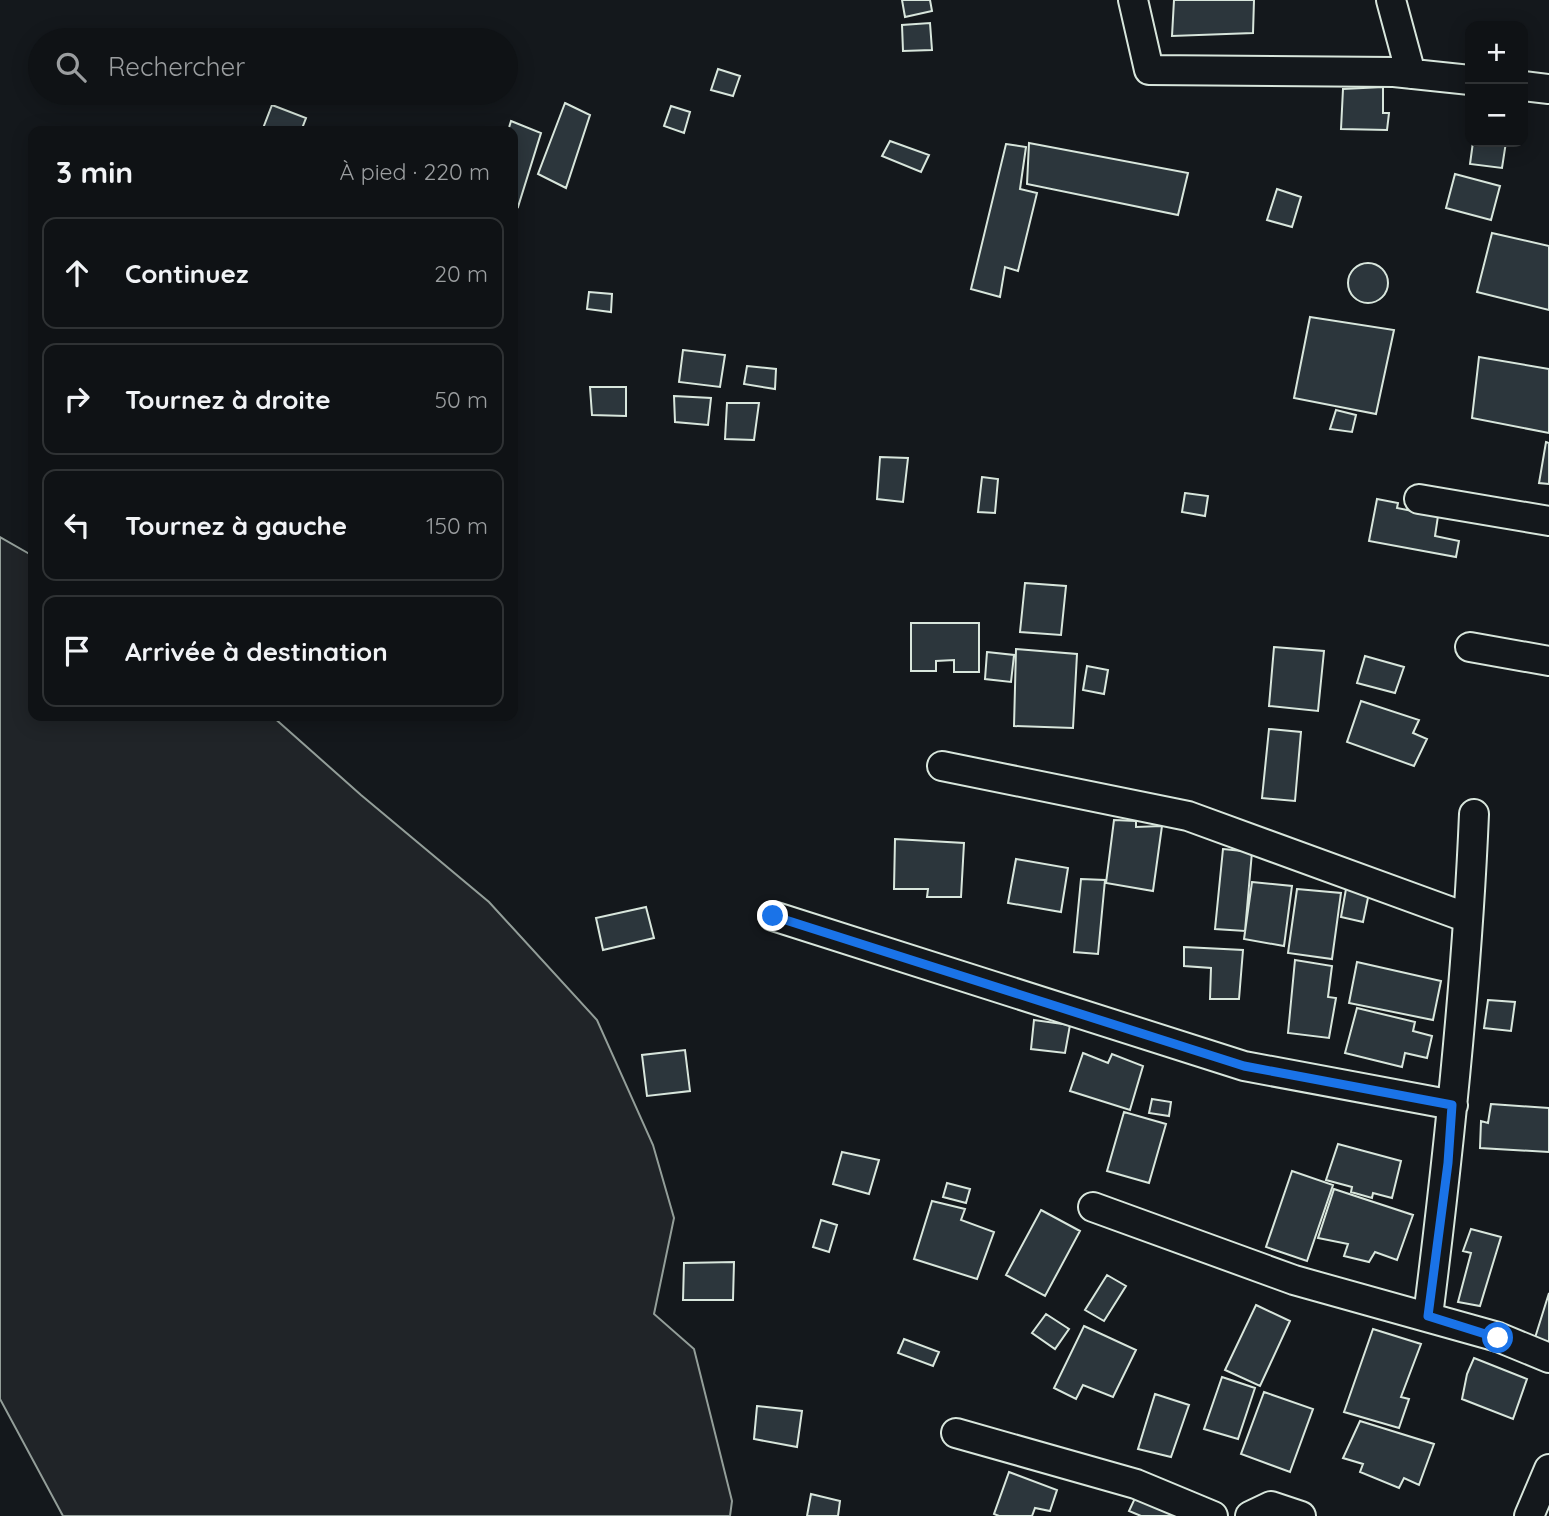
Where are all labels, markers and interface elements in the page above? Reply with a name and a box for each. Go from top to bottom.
map controls [1465,21,1528,147]
button: + [1465,21,1528,84]
search box [28,28,518,105]
icon: search [52,48,90,86]
text: Rechercher [108,50,245,83]
button: − [1465,84,1528,147]
text: 3 min [56,153,133,191]
text: À pied · 220 m [340,157,490,186]
icon: ahead [58,254,96,292]
text: Continuez [125,257,248,290]
text: 20 m [434,259,488,288]
icon: right [58,380,96,418]
text: Tournez à droite [125,383,330,416]
text: 50 m [435,385,488,414]
icon: left [58,506,96,544]
text: Tournez à gauche [125,509,347,542]
text: 150 m [426,511,488,540]
icon: arrive [58,632,96,670]
text: Arrivée à destination [125,635,388,668]
route end [757,900,788,931]
route start [1482,1322,1513,1353]

